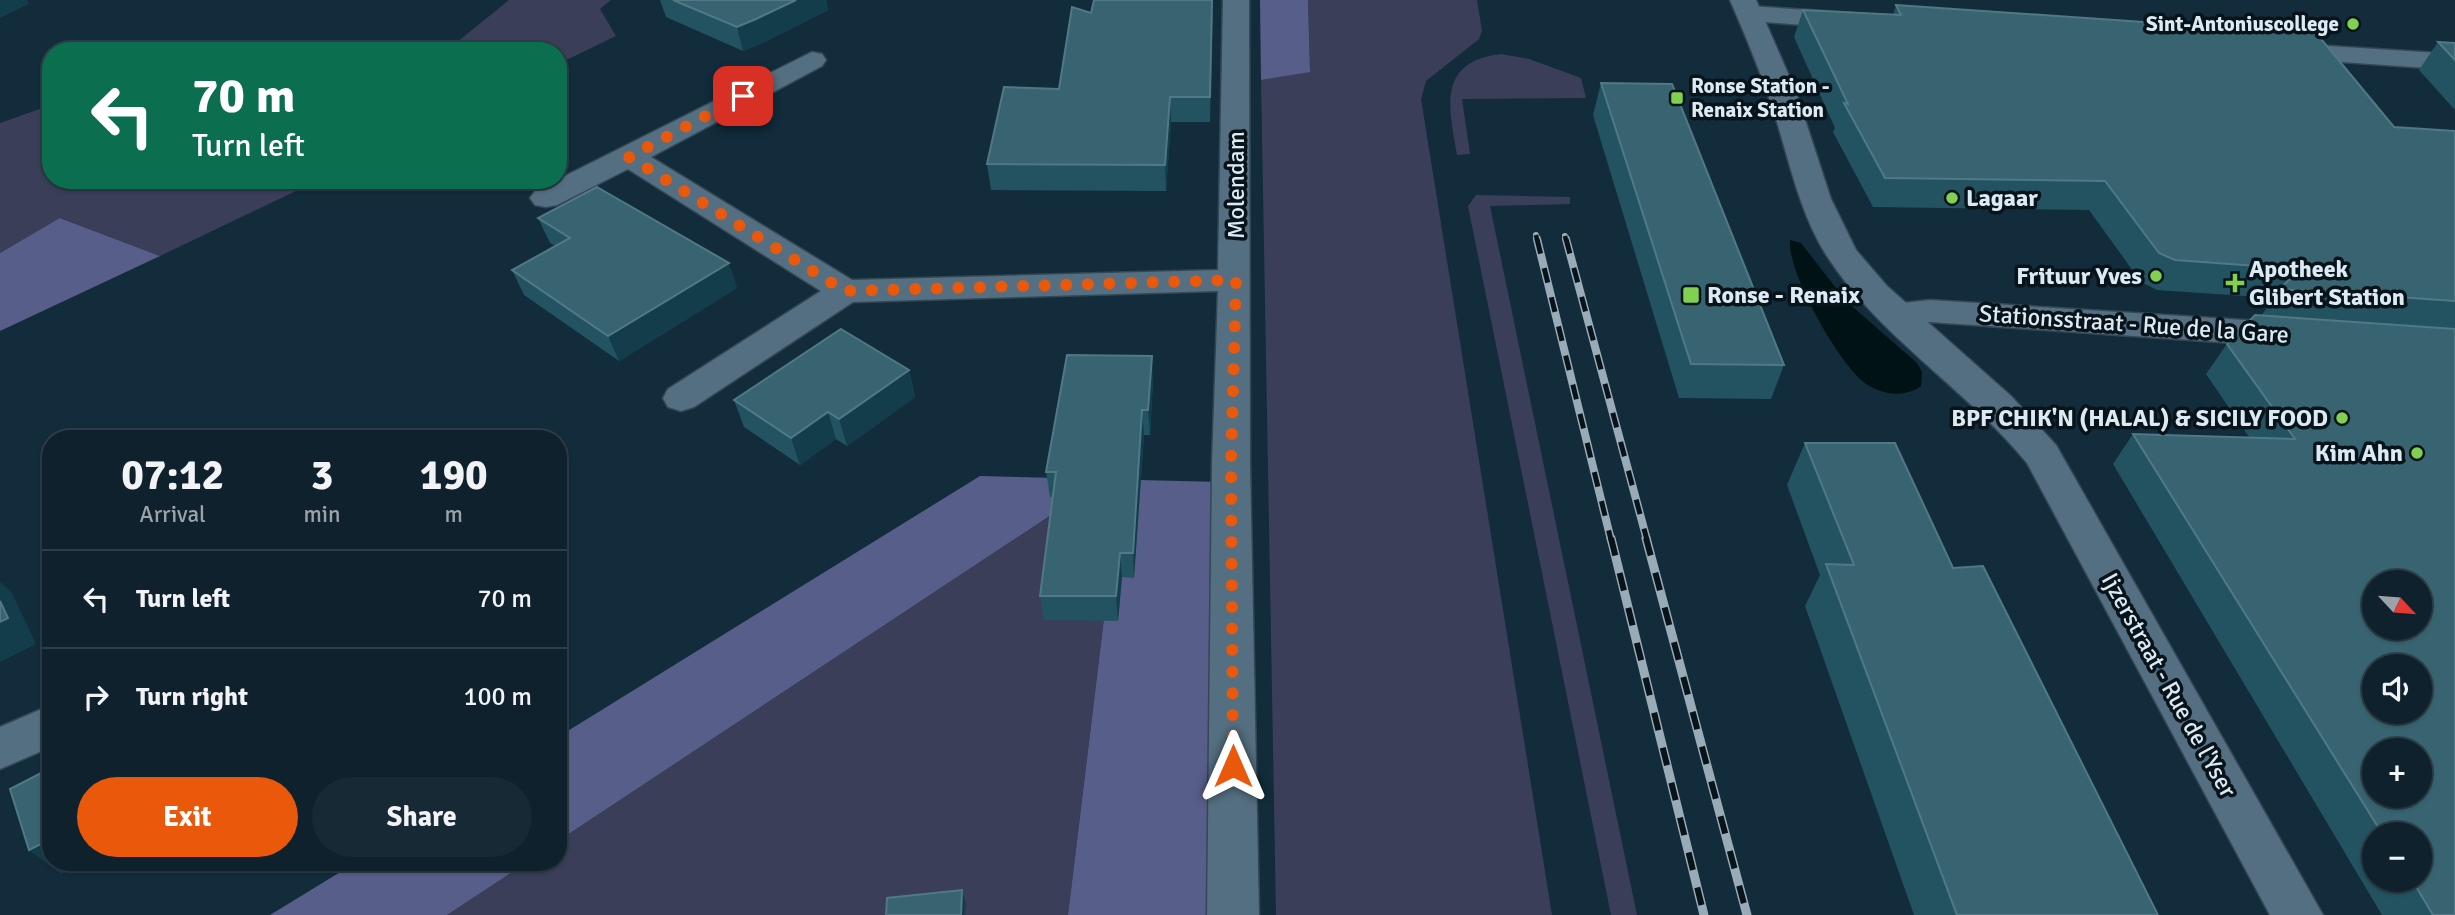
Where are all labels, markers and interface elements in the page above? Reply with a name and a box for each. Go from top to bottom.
place label: Sint-Antoniuscollege [2146,11,2339,37]
marker: Sint-Antoniuscollege [2345,16,2361,32]
text: 70 m [192,66,295,126]
pin [713,66,773,126]
icon: left [77,70,168,161]
place label: Ronse Station - Renaix Station [1691,73,1830,123]
icon: arrive [724,77,762,115]
marker: Ronse Station - Renaix Station [1669,90,1685,106]
text: Turn left [192,126,305,165]
street label: Molendam [1221,131,1251,239]
place label: Lagaar [1966,183,2038,213]
marker: Lagaar [1944,190,1960,206]
place label: Apotheek Glibert Station [2249,254,2405,312]
place label: Frituur Yves [2016,261,2142,291]
marker: Frituur Yves [2148,268,2164,284]
marker: Apotheek Glibert Station [2227,275,2243,291]
place label: Ronse - Renaix [1707,280,1860,310]
marker: Ronse - Renaix [1681,285,1701,305]
street label: Stationsstraat - Rue de la Gare [1978,298,2290,350]
place label: BPF CHIK'N (HALAL) & SICILY FOOD [1951,403,2328,433]
marker: BPF CHIK'N (HALAL) & SICILY FOOD [2334,410,2350,426]
place label: Kim Ahn [2315,438,2403,468]
marker: Kim Ahn [2409,445,2425,461]
text: 07:12 [121,450,224,501]
text: 3 [311,450,333,501]
text: 190 [420,450,488,501]
text: Arrival [140,500,206,529]
text: min [303,500,341,529]
text: m [445,500,463,529]
street label: Ijzerstraat - Rue de l'Yser [2095,568,2243,802]
north arrow [2362,570,2432,640]
map controls [2362,570,2432,892]
icon: left [77,580,115,618]
text: Turn left [136,583,230,615]
text: 70 m [477,583,532,615]
button: sound [2362,654,2432,724]
icon: right [77,678,115,716]
text: Turn right [136,681,248,713]
text: 100 m [463,681,532,713]
position arrow [1196,729,1270,803]
button: + [2362,738,2432,808]
button: Exit [77,777,298,857]
button: Share [312,777,532,857]
button: − [2362,822,2432,892]

